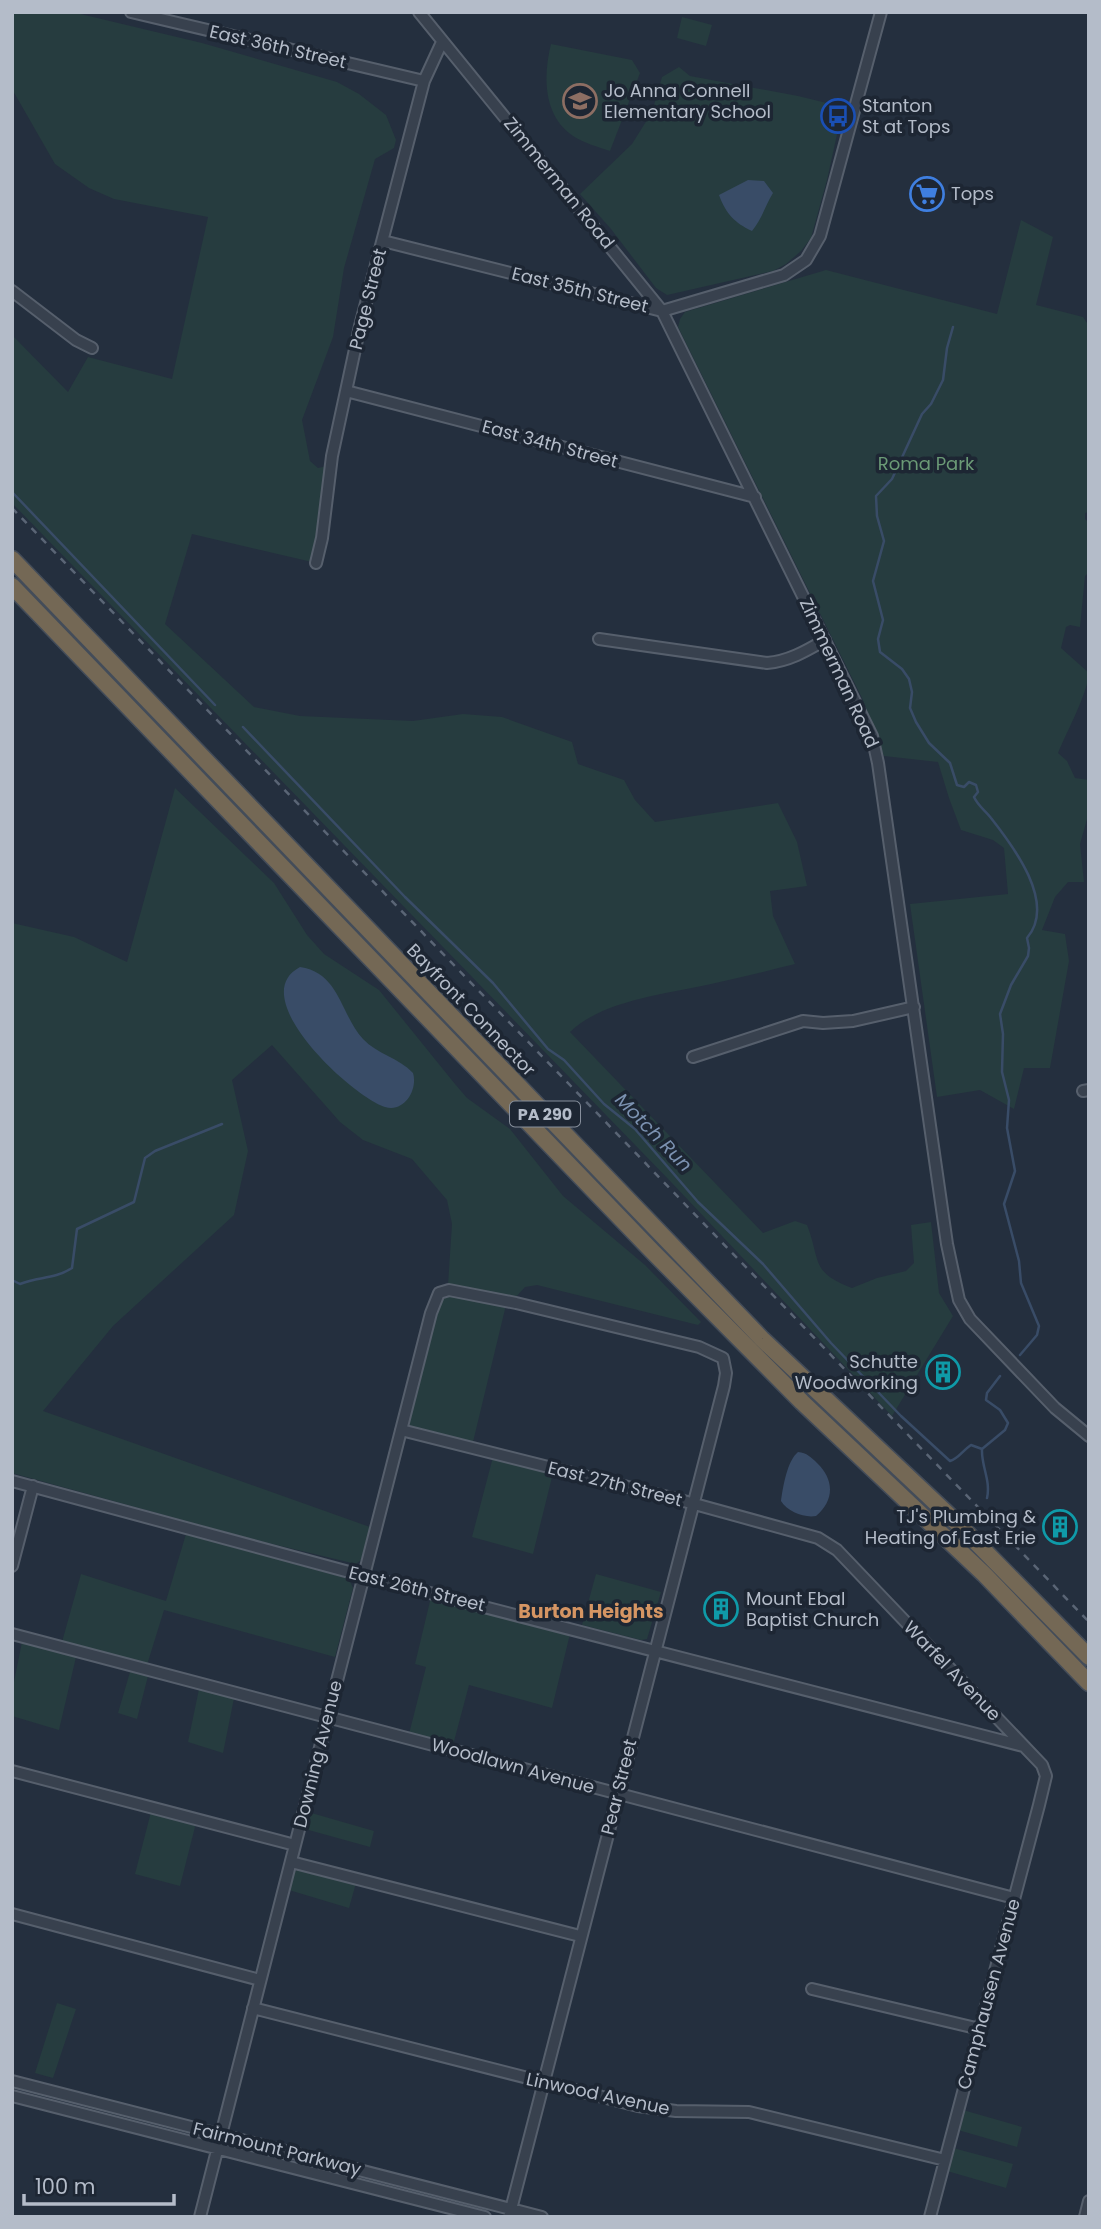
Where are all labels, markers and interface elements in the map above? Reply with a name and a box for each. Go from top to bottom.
street label: East 36th Street [207,19,349,74]
place label: Jo Anna Connell Elementary School [604,78,771,124]
school or university icon: Jo Anna Connell Elementary School [561,82,599,120]
place label: Stanton St at Tops [862,93,950,139]
bus stop icon: Stanton St at Tops [819,97,857,135]
street label: Zimmerman Road [498,111,620,254]
supermarket icon: Tops [908,175,946,213]
place label: Tops [951,181,994,206]
street label: Page Street [343,246,392,352]
street label: East 35th Street [509,260,651,319]
street label: East 34th Street [479,413,621,474]
park label: Roma Park [878,451,975,476]
street label: Zimmerman Road [794,594,885,752]
street label: Bayfront Connector [401,938,542,1082]
water label: Motch Run [609,1087,698,1178]
road number: PA 290 [510,1102,580,1126]
place label: Schutte Woodworking [795,1349,918,1395]
building icon: Schutte Woodworking [924,1353,962,1391]
street label: East 27th Street [545,1455,685,1512]
place label: TJ's Plumbing & Heating of East Erie [865,1504,1037,1550]
building icon: TJ's Plumbing & Heating of East Erie [1041,1508,1079,1546]
street label: East 26th Street [346,1560,488,1618]
place label: Mount Ebal Baptist Church [746,1586,879,1632]
building icon: Mount Ebal Baptist Church [702,1590,740,1628]
district label: Burton Heights [518,1598,664,1625]
street label: Warfel Avenue [898,1615,1007,1726]
street label: Downing Avenue [287,1678,348,1830]
street label: Woodlawn Avenue [429,1732,598,1799]
street label: Pear Street [595,1736,642,1837]
street label: Camphausen Avenue [951,1896,1026,2092]
street label: Linwood Avenue [524,2066,672,2121]
street label: Fairmount Parkway [190,2116,364,2182]
scale bar [24,2162,175,2206]
text: 100 m [35,2172,95,2201]

